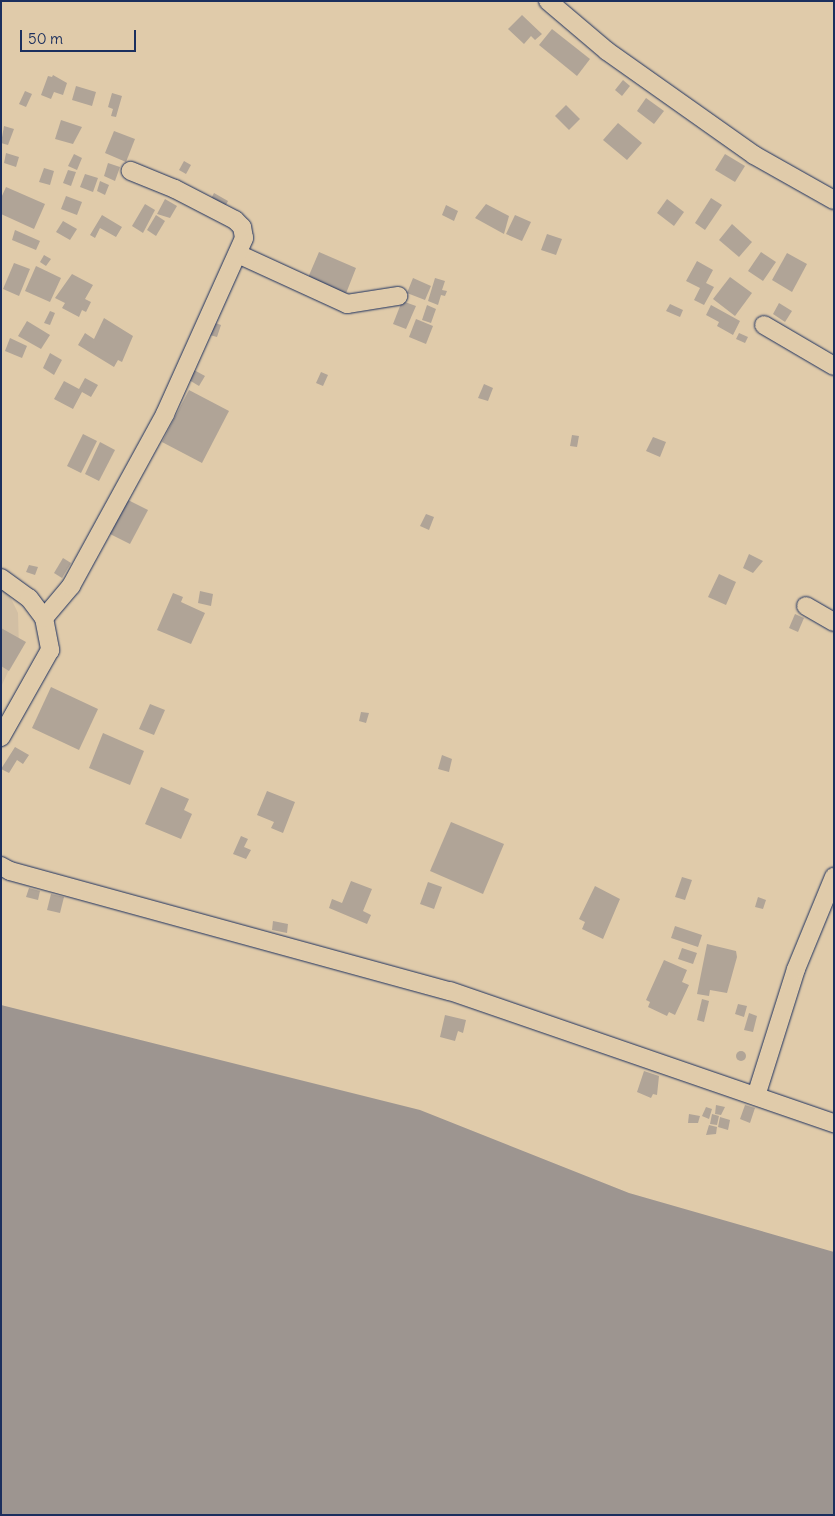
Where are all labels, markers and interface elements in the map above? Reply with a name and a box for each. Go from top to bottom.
scale bar [22,20,139,52]
text: 50 m [28,29,63,48]

